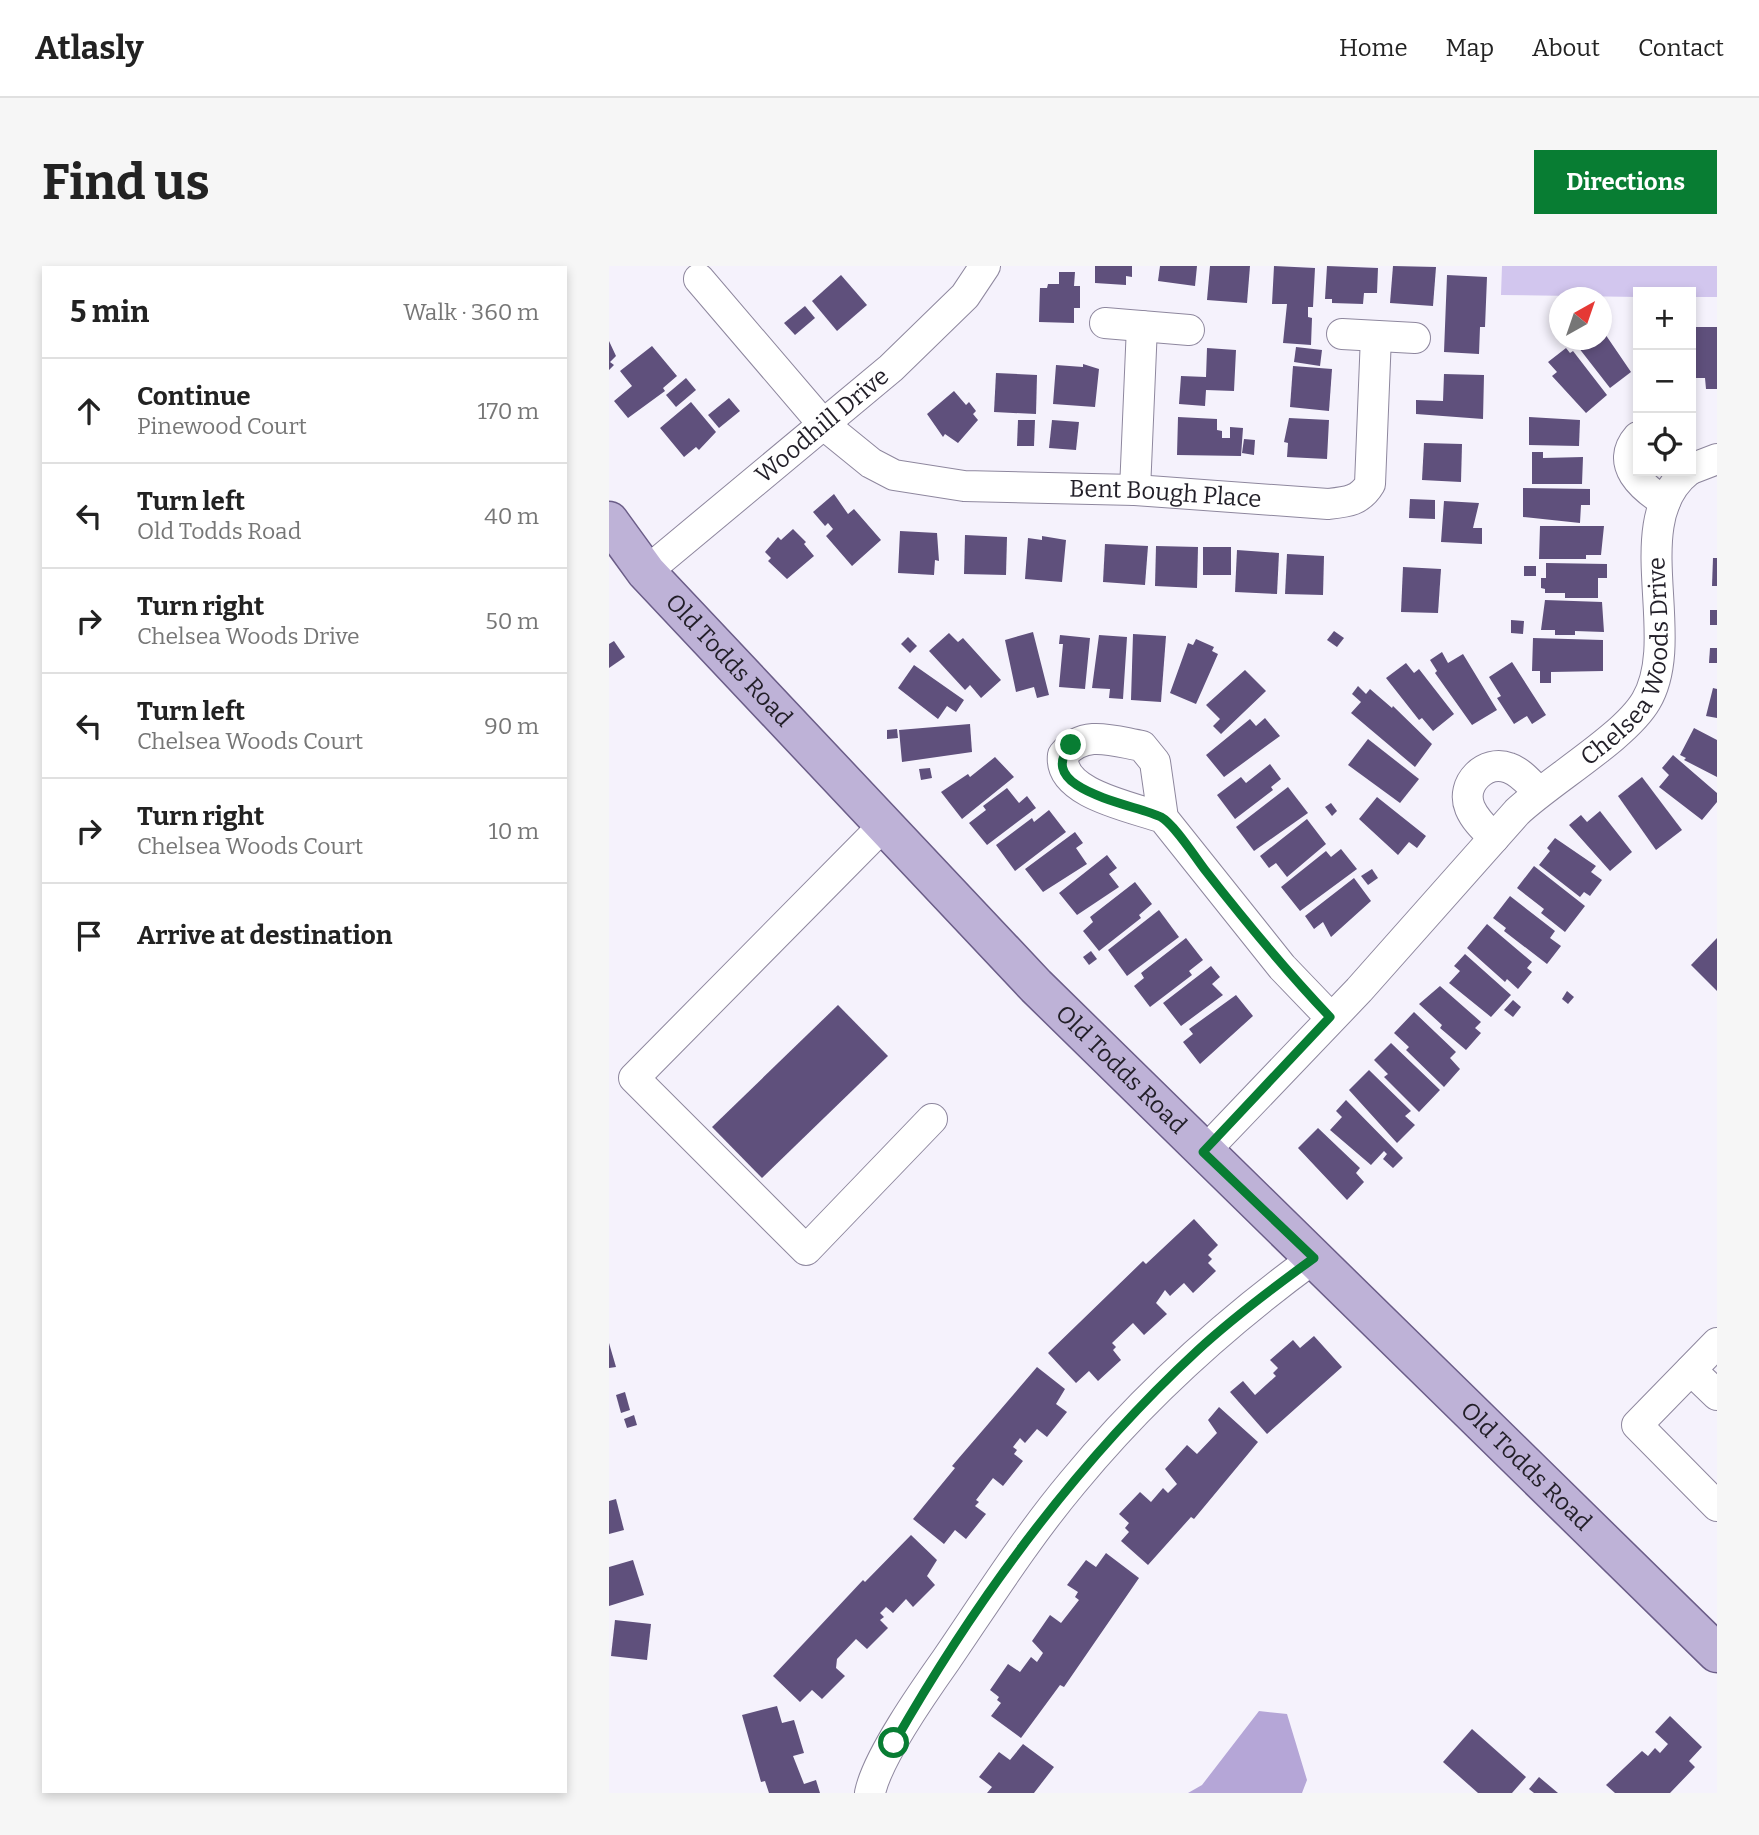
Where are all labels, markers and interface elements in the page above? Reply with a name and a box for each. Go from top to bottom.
text: Atlasly [35,28,144,68]
text: Home [1339,34,1408,62]
text: Map [1446,34,1494,62]
text: About [1532,34,1600,62]
text: Contact [1638,34,1724,62]
button: Directions [1534,150,1717,214]
text: Find us [42,153,210,212]
north arrow [1549,287,1612,350]
map controls [1633,287,1696,476]
button: + [1633,287,1696,350]
text: 5 min [70,294,149,330]
text: Walk · 360 m [403,298,539,326]
button: − [1633,350,1696,413]
street label: Woodhill Drive [750,362,894,489]
text: Continue [137,381,251,412]
icon: ahead [70,392,108,430]
text: 170 m [477,397,539,425]
text: Pinewood Court [137,412,307,440]
button: locate [1633,413,1696,476]
street label: Bent Bough Place [1069,474,1262,513]
text: Turn left [137,486,245,517]
icon: left [70,497,108,535]
text: 40 m [484,502,539,530]
text: Old Todds Road [137,517,301,545]
street label: Chelsea Woods Drive [1575,557,1674,771]
street label: Old Todds Road [660,588,798,732]
text: Turn right [137,591,264,622]
icon: right [70,602,108,640]
text: 50 m [485,607,539,635]
text: Chelsea Woods Drive [137,622,360,650]
text: Turn left [137,696,245,727]
icon: left [70,707,108,745]
text: 90 m [484,712,539,740]
text: Chelsea Woods Court [137,727,363,755]
route end [1055,729,1086,760]
text: Turn right [137,801,264,832]
icon: right [70,812,108,850]
text: 10 m [488,817,539,845]
text: Chelsea Woods Court [137,832,363,860]
icon: arrive [70,917,108,955]
text: Arrive at destination [137,920,392,951]
street label: Old Todds Road [1050,999,1192,1139]
street label: Old Todds Road [1455,1396,1597,1536]
route start [878,1727,909,1758]

